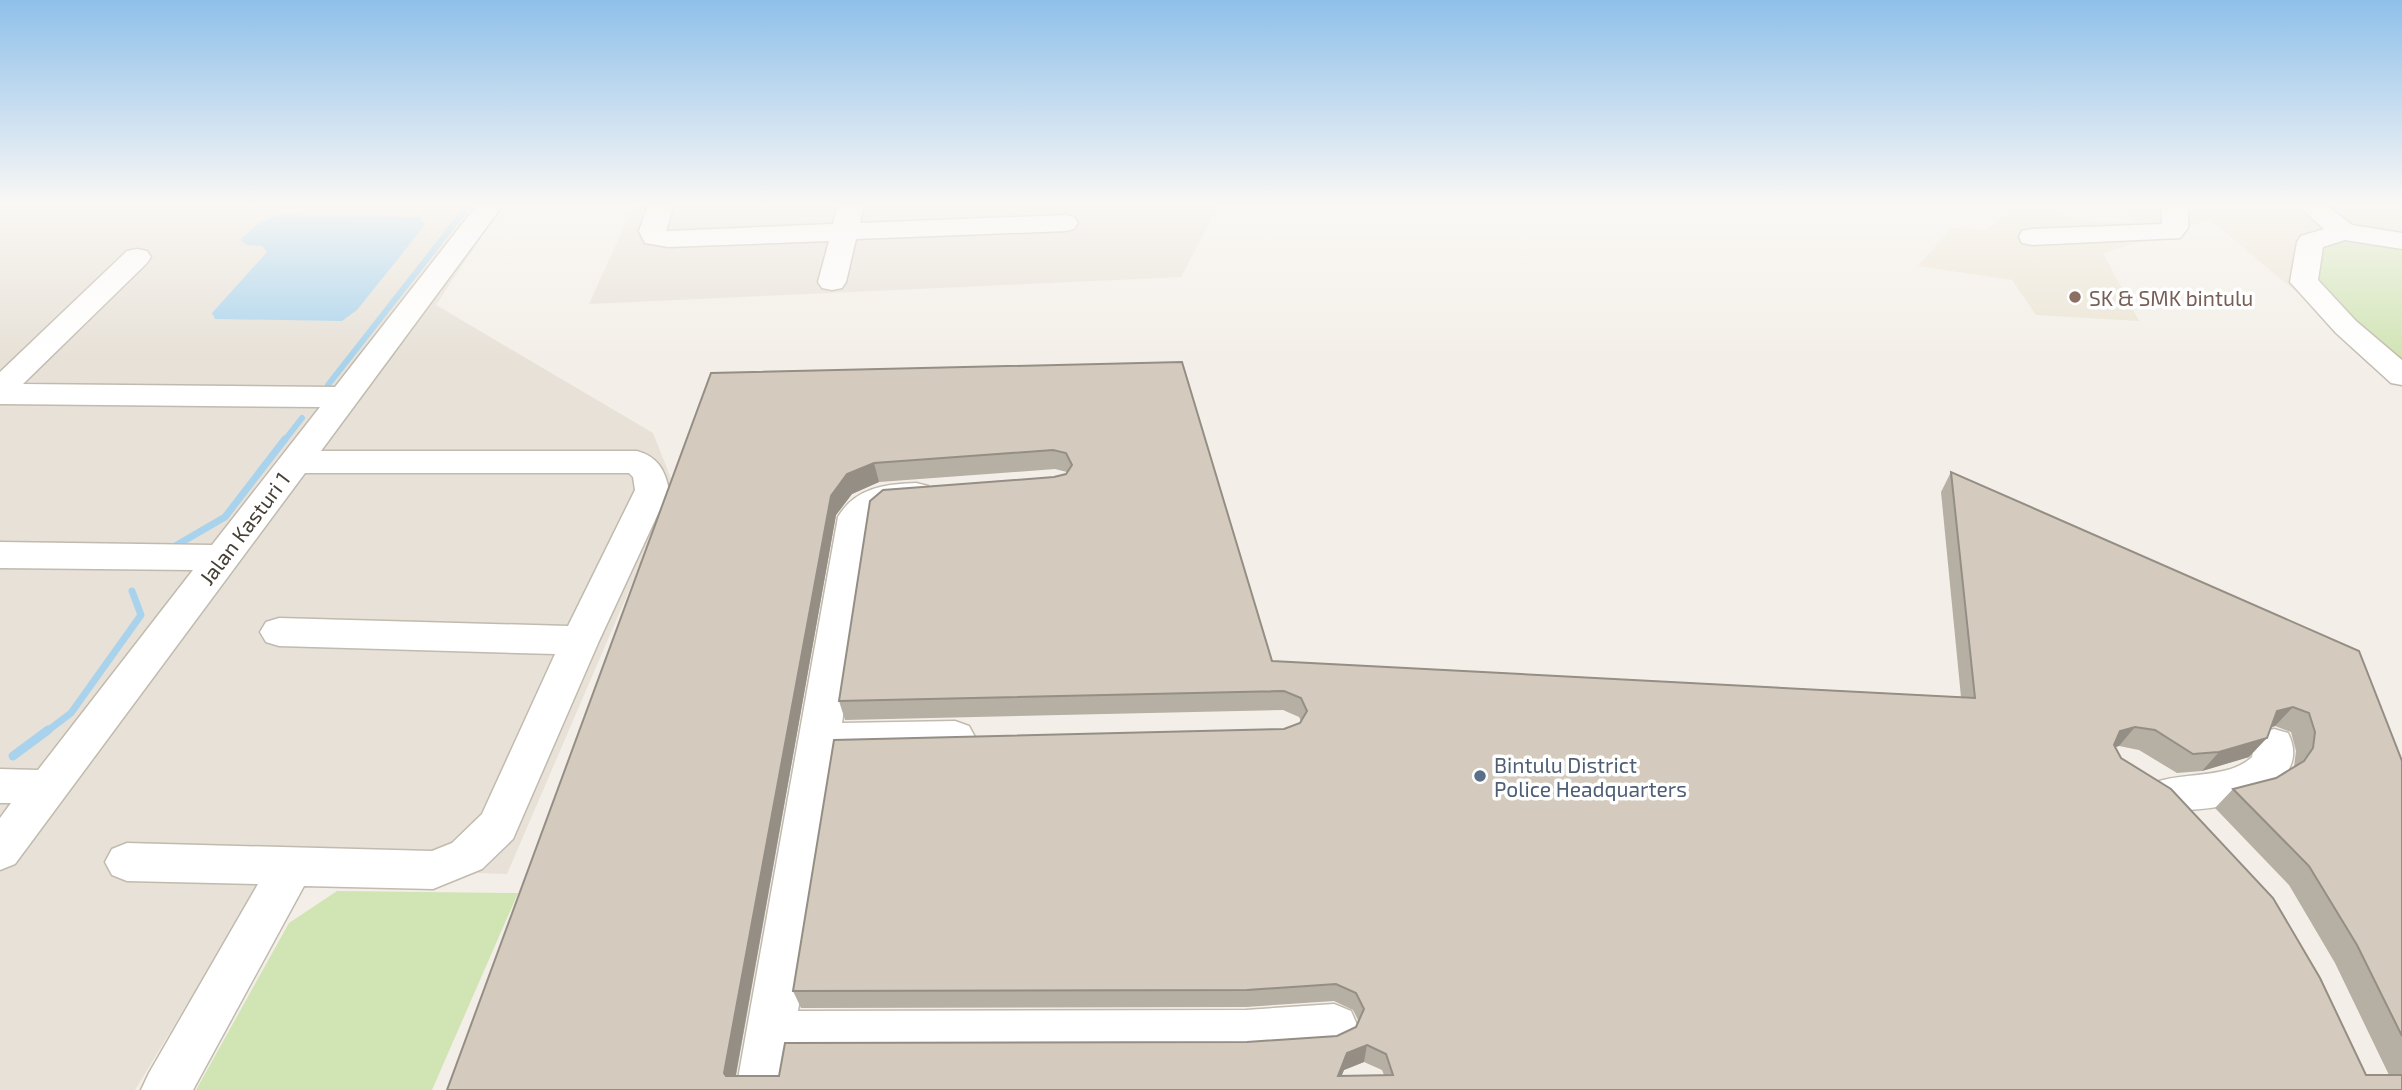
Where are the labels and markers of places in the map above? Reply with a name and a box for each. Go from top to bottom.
place label: SK & SMK bintulu [2089,285,2253,310]
marker: SK & SMK bintulu [2067,289,2083,305]
place label: Bintulu District Police Headquarters [1494,752,1687,801]
marker: Bintulu District Police Headquarters [1472,768,1488,784]

